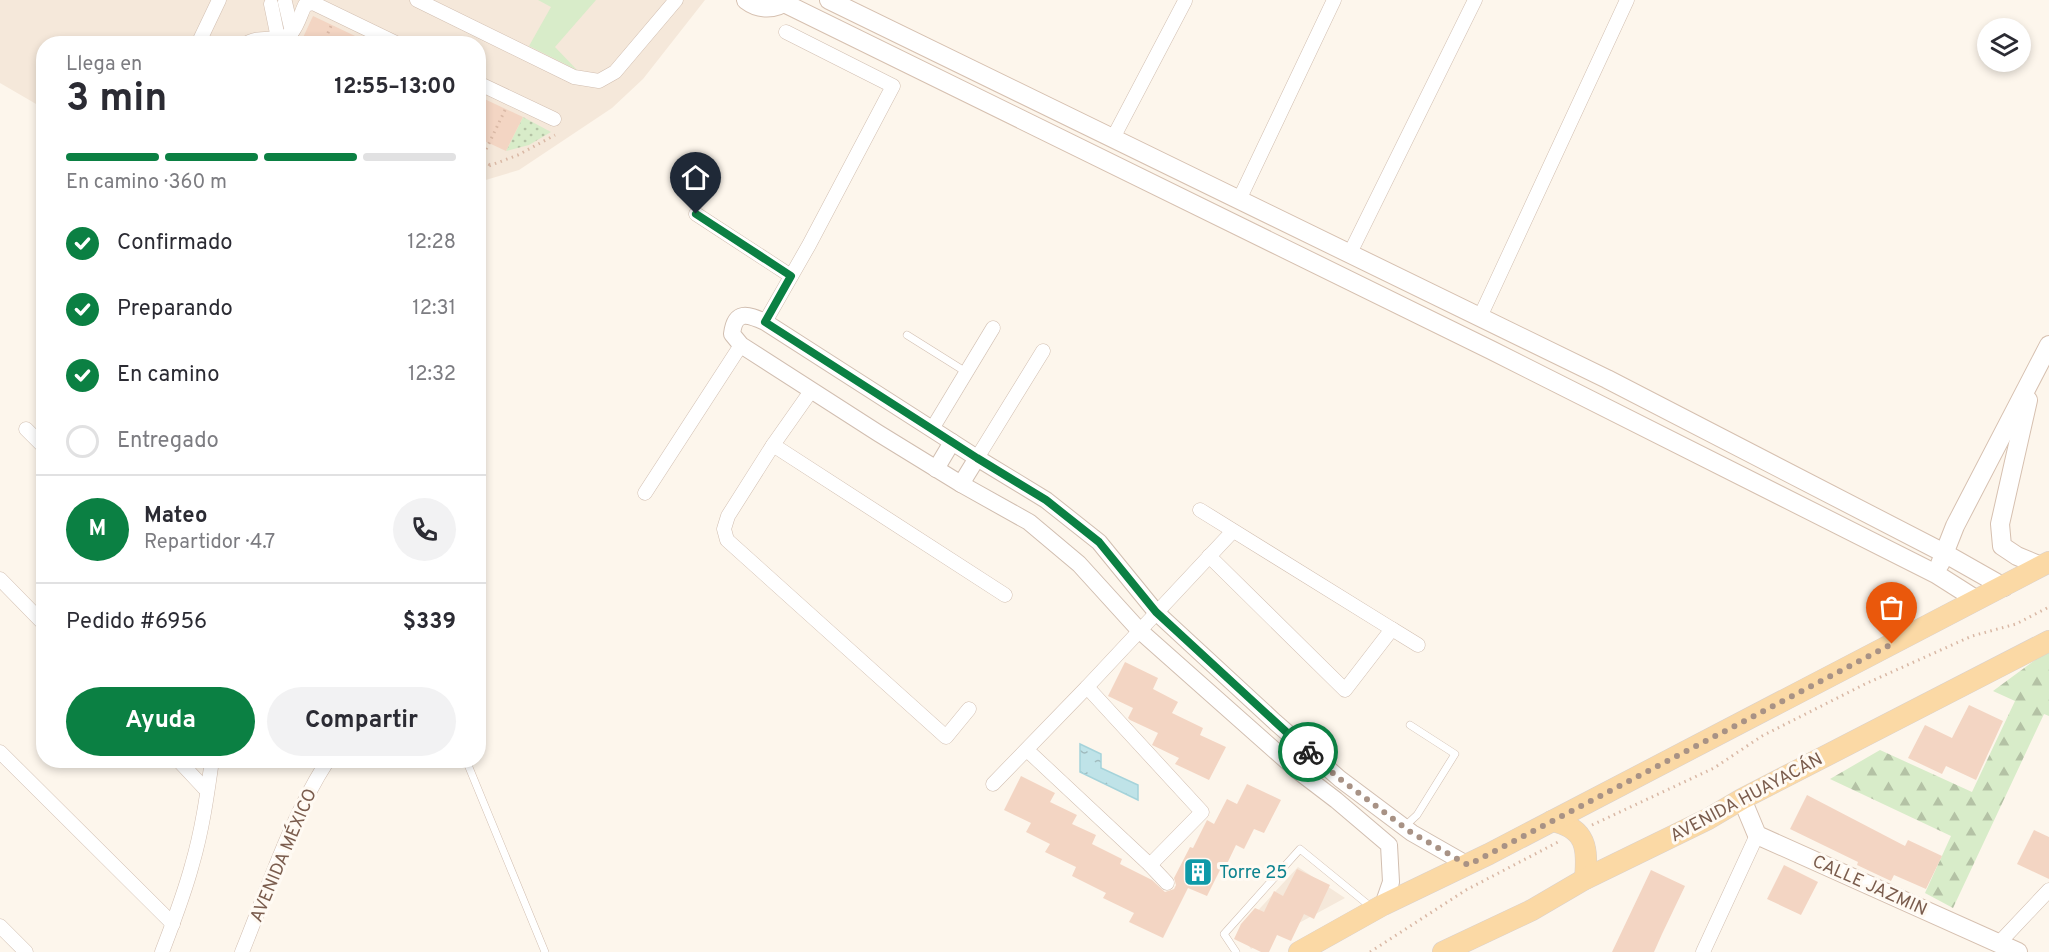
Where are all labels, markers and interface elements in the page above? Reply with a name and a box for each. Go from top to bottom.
map controls [1977,18,2031,72]
button: layers [1977,18,2031,72]
text: Llega en [66,52,142,78]
text: 12:55–13:00 [334,74,456,101]
text: 3 min [66,76,167,125]
pin [670,152,721,214]
icon: home [679,161,712,194]
text: En camino · 360 m [66,170,227,196]
icon: check [66,227,99,260]
text: Confirmado [117,230,233,257]
text: 12:28 [407,230,456,256]
icon: check [66,293,99,326]
text: Preparando [117,296,233,323]
text: 12:31 [412,296,456,322]
icon: check [66,359,99,392]
text: En camino [117,362,219,389]
text: 12:32 [408,362,456,388]
text: Entregado [117,428,219,455]
button: phone [393,498,456,561]
text: Mateo [144,503,207,530]
text: M [89,516,106,543]
text: Repartidor · 4.7 [144,530,275,556]
pin [1866,582,1917,644]
icon: bag [1875,591,1908,624]
text: Pedido #6956 [66,609,207,636]
text: $339 [403,609,456,636]
button: Ayuda [66,687,255,756]
button: Compartir [267,687,456,756]
courier [1278,722,1338,782]
icon: bike [1292,736,1325,769]
street label: AVENIDA HUAYACÁN [1665,747,1827,848]
street label: AVENIDA MÉXICO [244,785,323,926]
street label: CALLE JAZMIN [1808,851,1930,922]
building icon: Torre 25 [1182,856,1214,888]
place label: Torre 25 [1219,862,1287,885]

